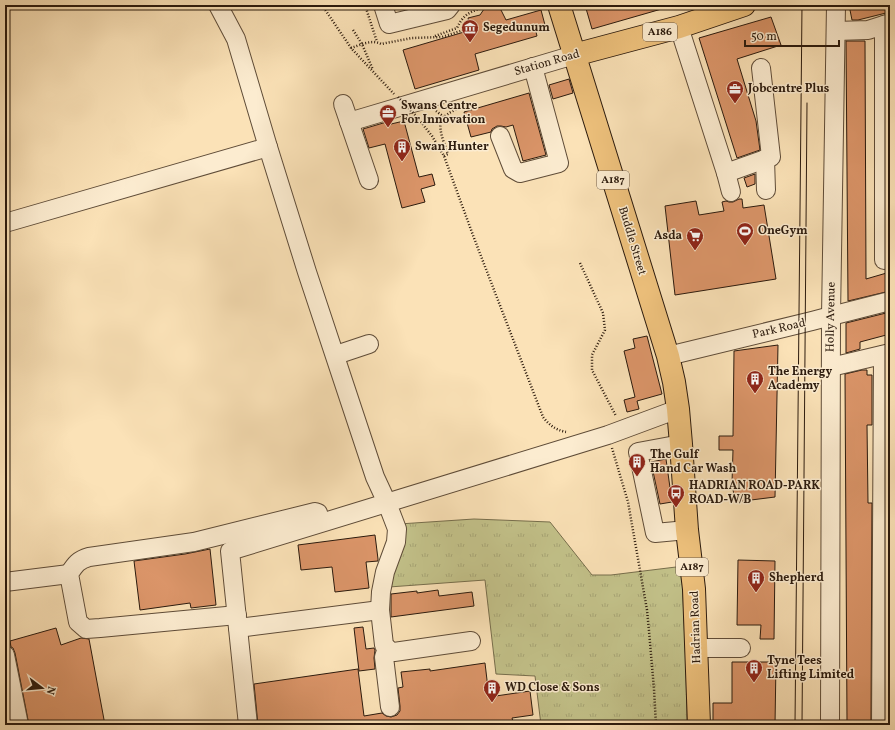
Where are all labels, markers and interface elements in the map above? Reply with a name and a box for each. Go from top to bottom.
museum icon: Segedunum [460,18,480,43]
place label: Segedunum [483,20,550,36]
scale bar [745,22,839,48]
road number: A186 [643,23,677,41]
text: 50 m [751,29,777,45]
street label: Station Road [512,46,582,80]
office icon: Jobcentre Plus [725,79,745,104]
place label: Jobcentre Plus [747,81,830,97]
place label: Swans Centre For Innovation [401,98,486,128]
office icon: Swans Centre For Innovation [378,103,398,128]
building icon: Swan Hunter [392,137,412,162]
place label: Swan Hunter [415,139,489,155]
road number: A187 [597,171,629,189]
street label: Buddle Street [614,205,650,277]
sports icon: OneGym [735,221,755,246]
place label: OneGym [758,223,808,239]
supermarket icon: Asda [685,226,705,251]
place label: Asda [654,228,682,244]
street label: Holly Avenue [822,281,840,352]
street label: Park Road [751,315,807,343]
place label: The Energy Academy [768,364,832,394]
building icon: The Energy Academy [745,369,765,394]
place label: The Gulf Hand Car Wash [650,447,737,477]
building icon: The Gulf Hand Car Wash [627,452,647,477]
place label: HADRIAN ROAD-PARK ROAD-W/B [689,478,820,508]
bus stop icon: HADRIAN ROAD-PARK ROAD-W/B [666,483,686,508]
road number: A187 [676,558,708,576]
building icon: Shepherd [746,568,766,593]
place label: Shepherd [769,570,824,586]
street label: Hadrian Road [687,590,705,664]
place label: Tyne Tees Lifting Limited [767,653,855,683]
building icon: Tyne Tees Lifting Limited [744,658,764,683]
north arrow [22,668,62,708]
building icon: WD Close & Sons [482,678,502,703]
place label: WD Close & Sons [505,680,600,696]
text: N [42,684,58,696]

